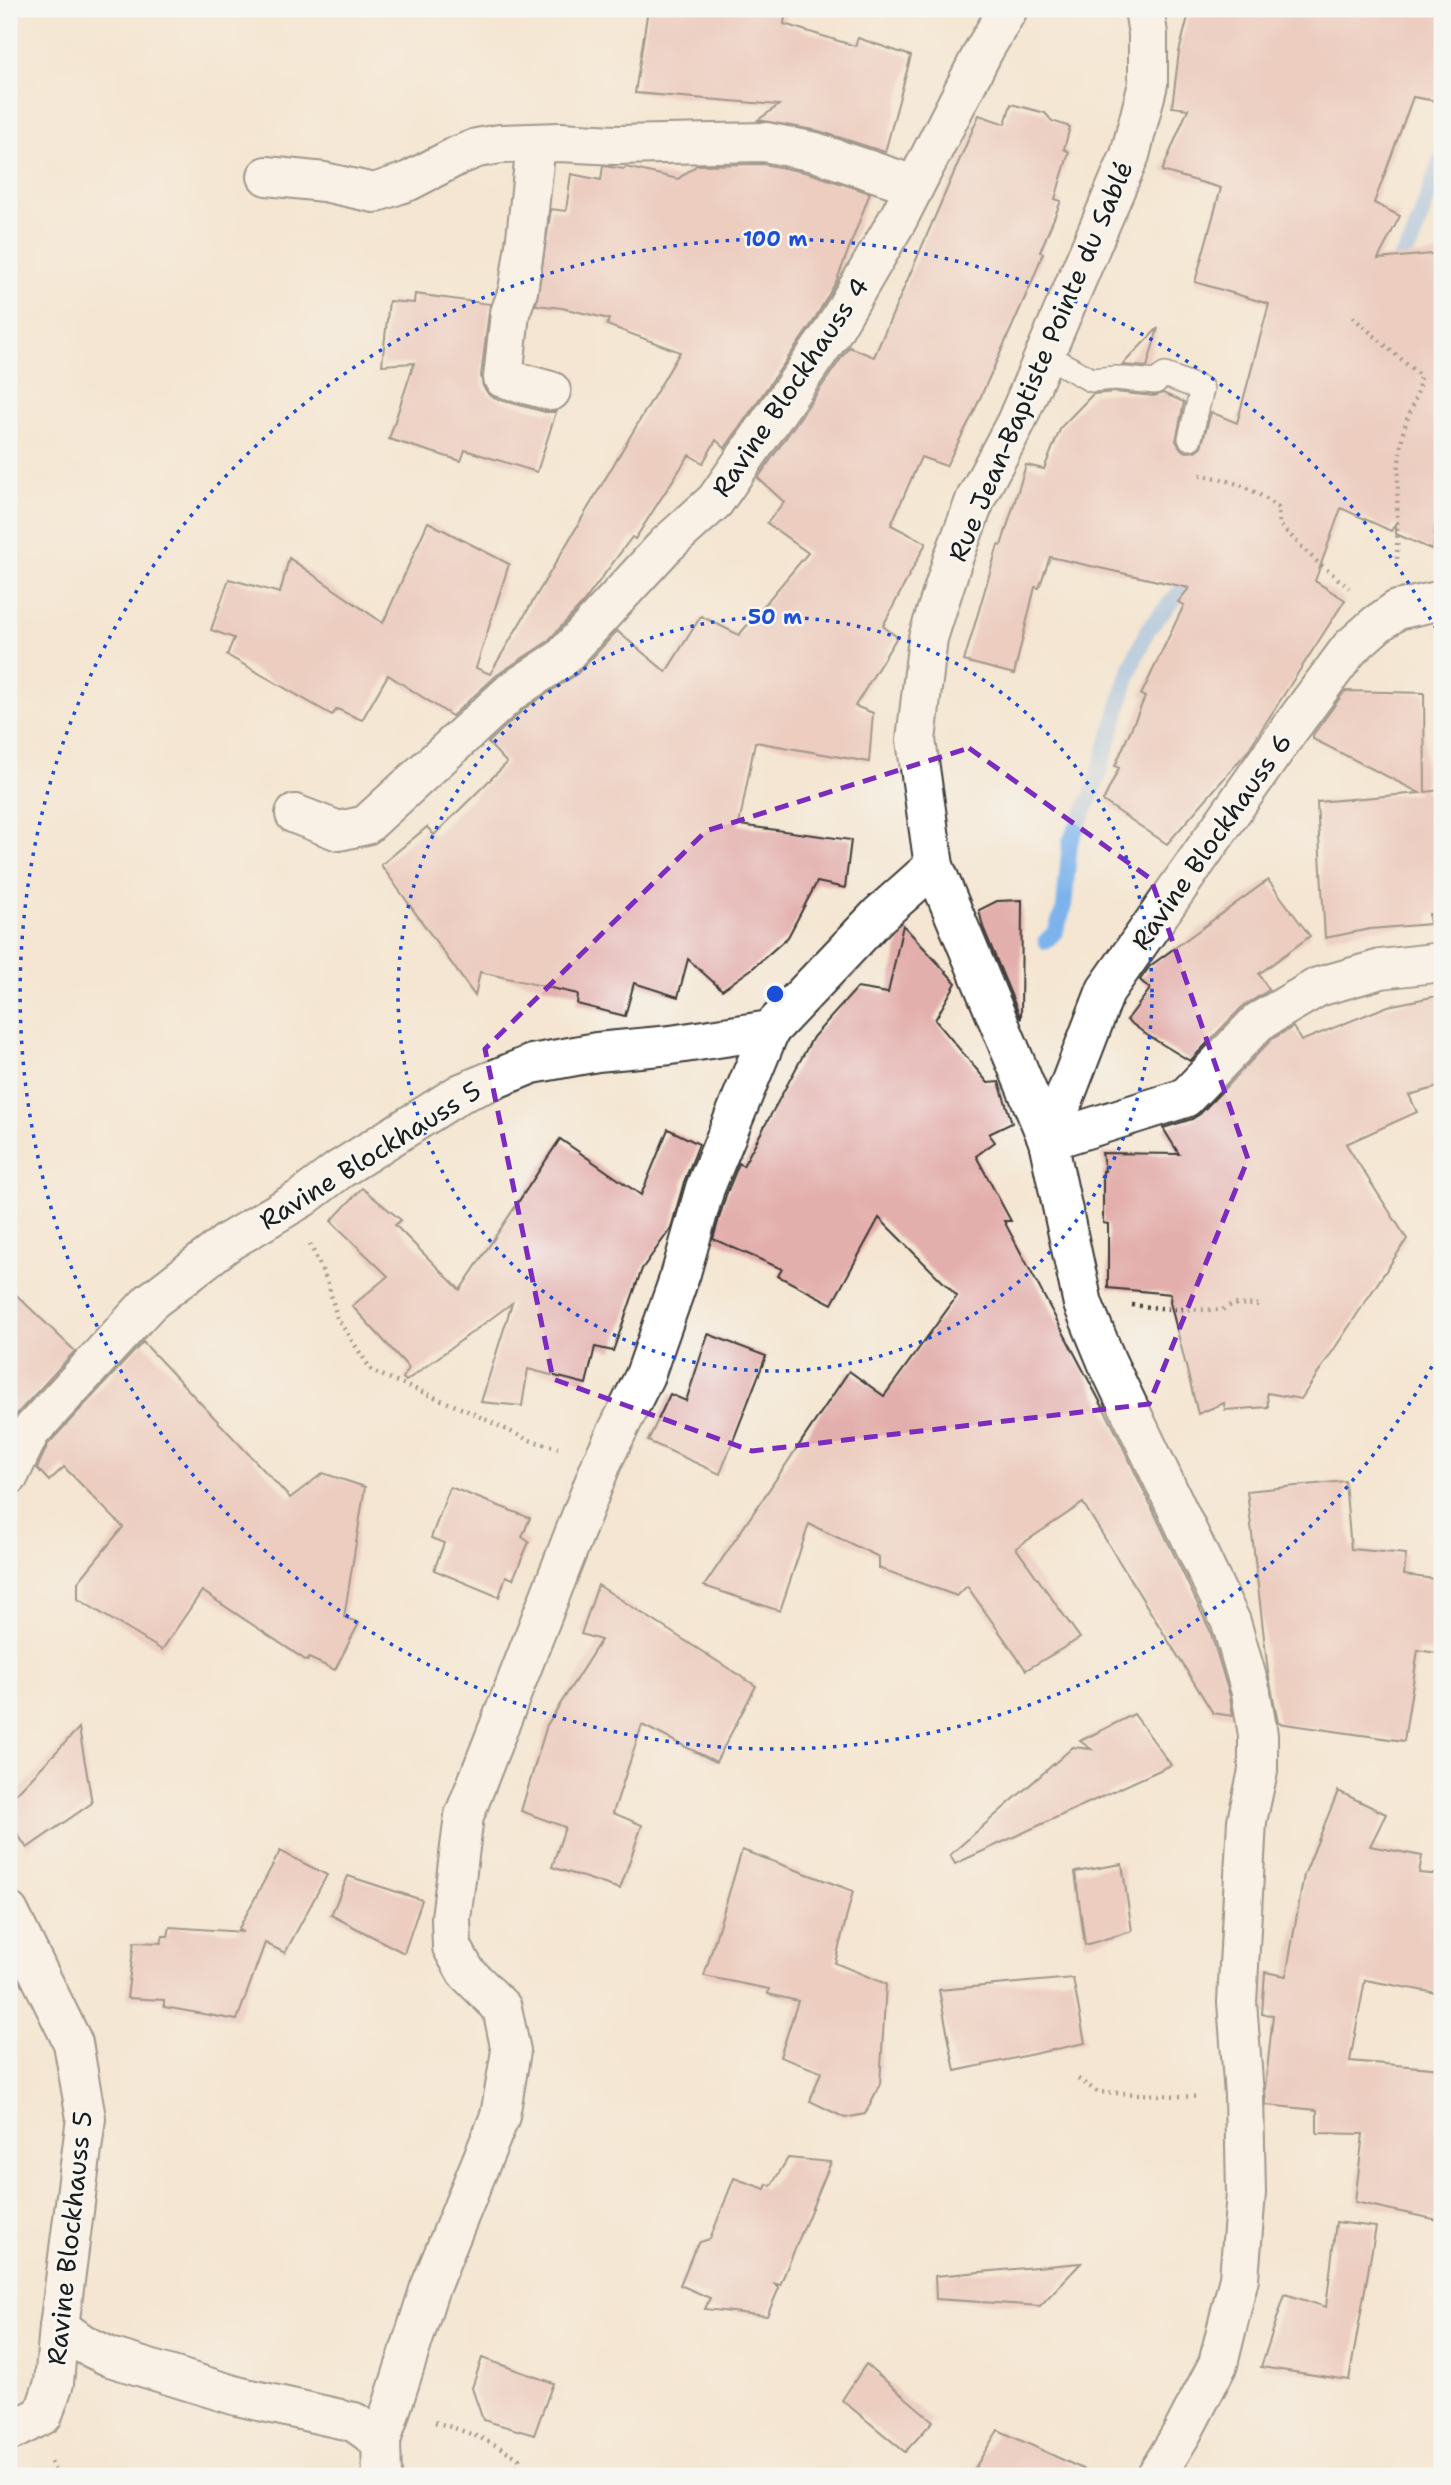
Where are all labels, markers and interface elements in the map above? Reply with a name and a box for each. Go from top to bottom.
street label: Rue Jean-Baptiste Pointe du Sablé [939,155,1141,567]
text: 100 m [743,225,807,253]
street label: Ravine Blockhauss 4 [703,270,877,504]
text: 50 m [748,603,802,631]
street label: Ravine Blockhauss 6 [1123,725,1299,957]
centre of rings [763,982,787,1006]
street label: Ravine Blockhauss 5 [252,1072,488,1238]
street label: Ravine Blockhauss 5 [38,2109,100,2367]

